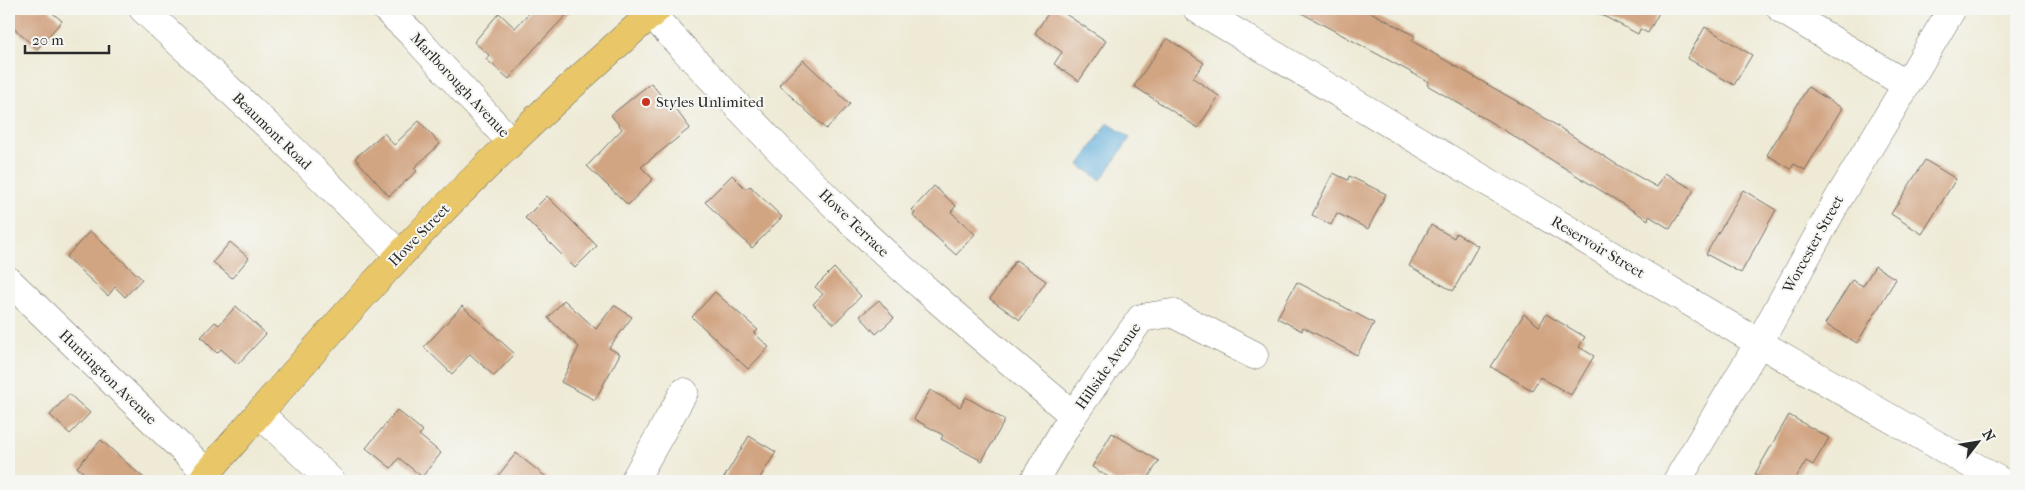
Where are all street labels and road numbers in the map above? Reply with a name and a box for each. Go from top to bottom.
street label: Marlborough Avenue [407,29,514,142]
street label: Beaumont Road [229,89,316,174]
street label: Howe Terrace [815,185,893,261]
street label: Worcester Street [1778,191,1848,297]
street label: Howe Street [385,199,454,270]
street label: Reservoir Street [1548,212,1649,282]
street label: Hillside Avenue [1071,319,1145,413]
street label: Huntington Avenue [55,326,161,429]

